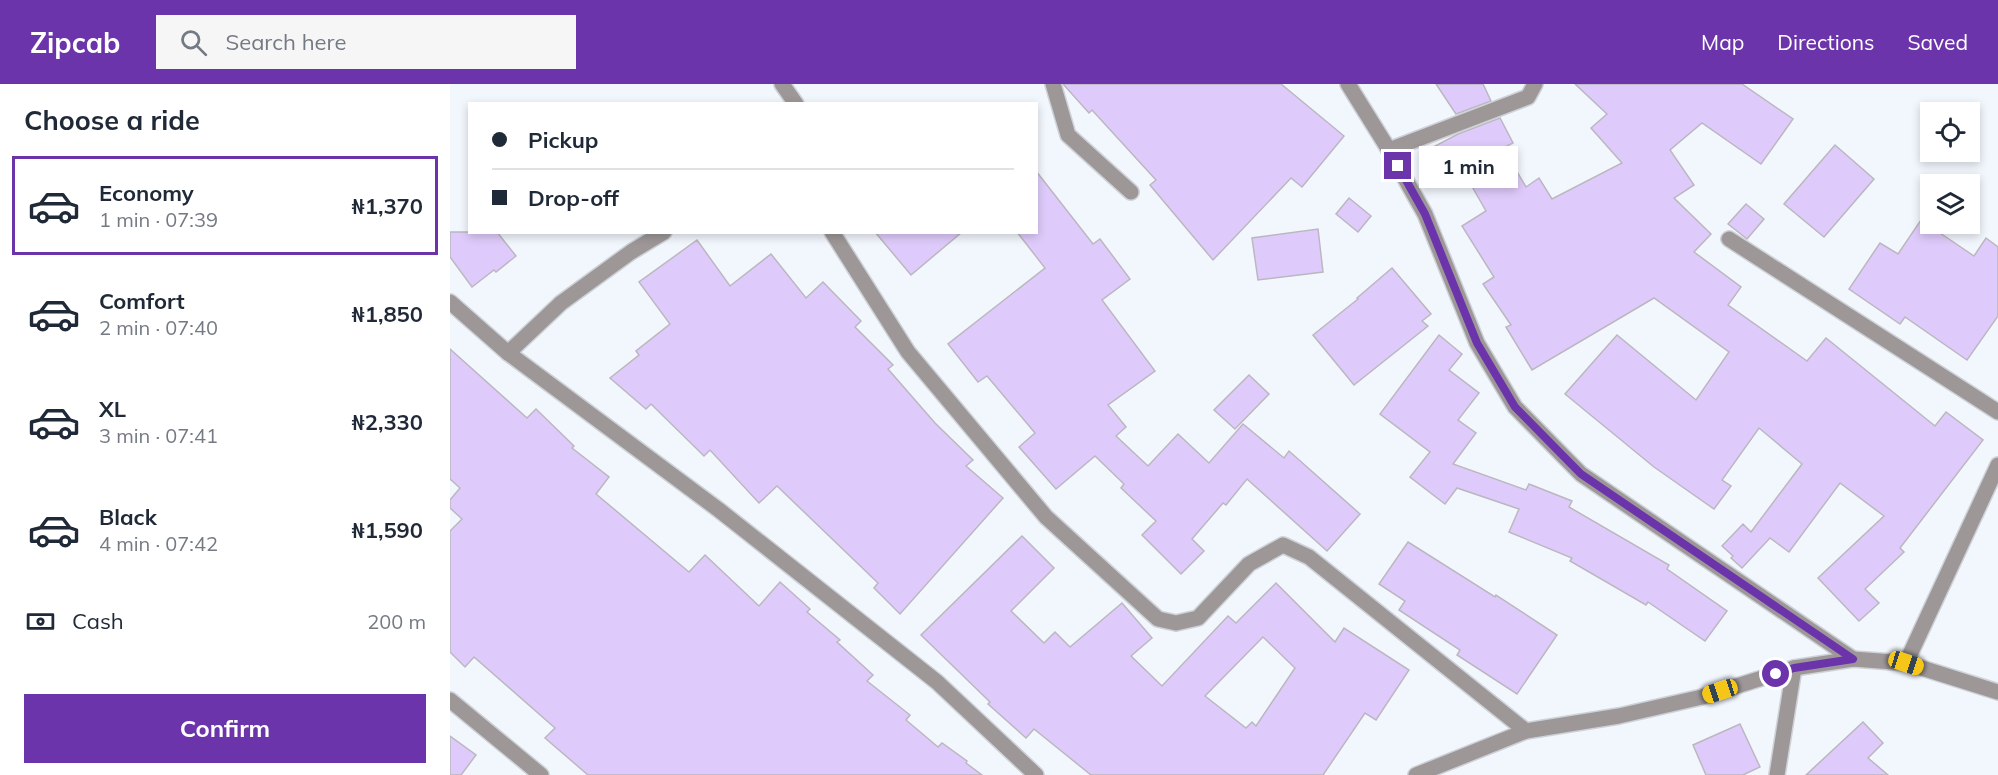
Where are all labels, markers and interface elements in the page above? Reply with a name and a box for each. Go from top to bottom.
search box [156,15,576,69]
text: Zipcab [30,25,120,60]
icon: search [177,26,210,59]
text: Search here [225,28,346,56]
text: Map [1701,29,1744,55]
text: Directions [1777,29,1874,55]
text: Saved [1907,29,1968,55]
map controls [1920,102,1980,234]
button: locate [1920,102,1980,162]
text: Choose a ride [24,103,200,137]
text: Pickup [528,126,598,154]
callout: 1 min [1419,145,1518,187]
route end [1384,152,1411,179]
text: 1 min [1442,154,1495,179]
button: layers [1920,174,1980,234]
icon: car [27,179,81,233]
text: Economy [99,179,194,207]
text: Drop-off [528,184,619,212]
text: ₦1,370 [352,192,423,220]
text: 1 min · 07:39 [99,207,218,232]
icon: car [27,287,81,341]
text: Comfort [99,287,185,315]
text: ₦1,850 [352,300,423,328]
text: 2 min · 07:40 [99,315,218,340]
icon: car [27,395,81,449]
text: XL [99,395,126,423]
text: ₦2,330 [352,408,423,436]
text: 3 min · 07:41 [99,423,218,448]
icon: car [27,503,81,557]
text: Black [99,503,157,531]
text: ₦1,590 [352,516,423,544]
text: 4 min · 07:42 [99,531,218,556]
icon: cash [24,605,57,638]
text: Cash [72,607,124,635]
text: 200 m [367,609,426,634]
car [1886,649,1926,677]
route start [1762,660,1789,687]
car [1700,677,1740,705]
button: Confirm [24,694,426,763]

